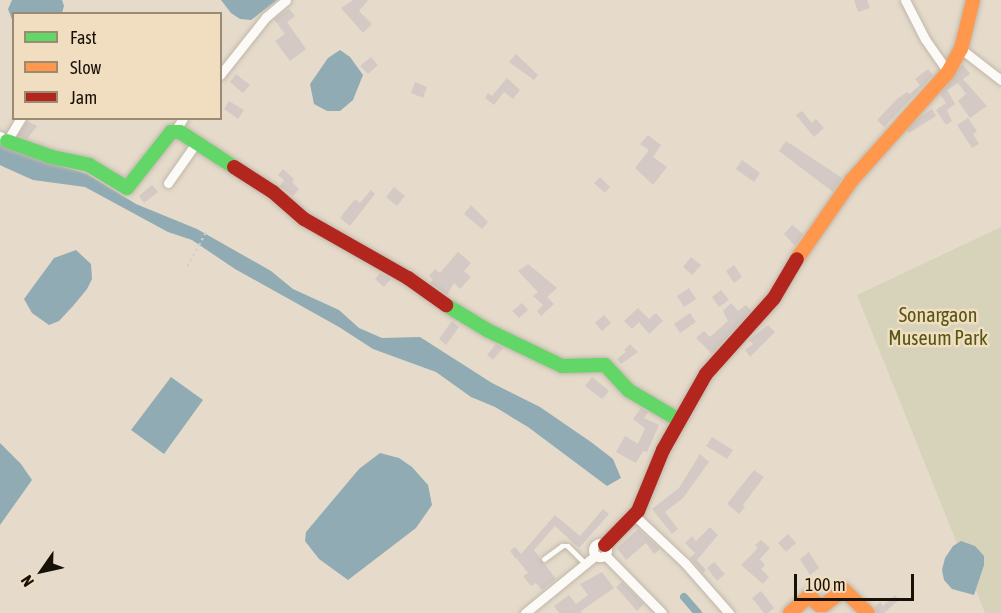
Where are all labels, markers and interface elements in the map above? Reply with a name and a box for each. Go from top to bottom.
legend [12,12,222,120]
text: Fast [70,27,97,48]
text: Slow [70,57,101,78]
text: Jam [70,87,97,108]
park label: Sonargaon Museum Park [888,303,988,350]
north arrow [12,541,72,601]
scale bar [797,562,917,600]
text: N [17,572,37,590]
text: 100 m [805,574,846,595]

